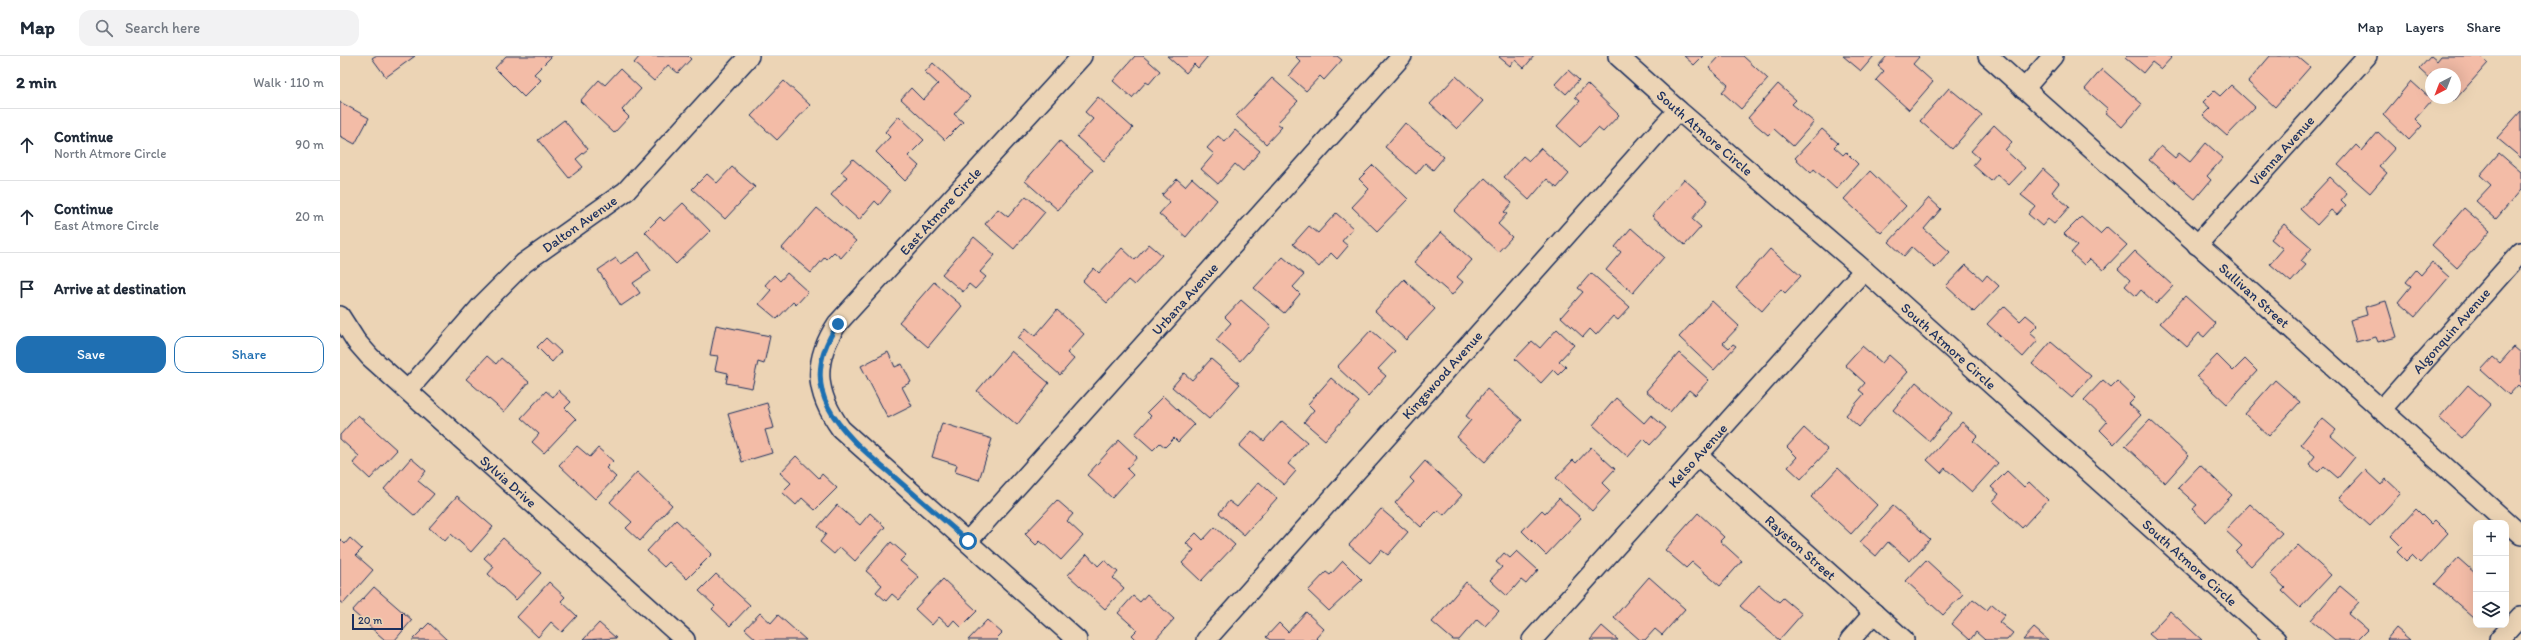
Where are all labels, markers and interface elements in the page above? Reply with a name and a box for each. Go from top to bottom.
search box [79,10,359,46]
text: Map [20,16,55,39]
icon: search [93,17,115,39]
text: Search here [125,19,200,37]
text: Map [2358,19,2383,36]
text: Layers [2405,19,2444,36]
text: Share [2466,19,2501,36]
north arrow [2425,68,2461,104]
text: 2 min [16,72,56,92]
text: Walk · 110 m [253,75,324,90]
street label: South Atmore Circle [1653,87,1757,179]
street label: Vienna Avenue [2246,112,2318,189]
text: Continue [54,128,113,146]
icon: ahead [16,134,38,156]
text: 90 m [295,137,324,152]
text: North Atmore Circle [54,146,167,161]
street label: East Atmore Circle [896,163,985,259]
street label: Dalton Avenue [539,191,621,256]
text: Continue [54,200,113,218]
icon: ahead [16,206,38,228]
text: 20 m [295,209,324,224]
text: East Atmore Circle [54,218,159,233]
street label: Urbana Avenue [1148,259,1222,339]
street label: Sullivan Street [2215,259,2293,331]
icon: arrive [16,278,38,300]
text: Arrive at destination [54,280,186,298]
street label: Algonquin Avenue [2409,284,2494,377]
street label: South Atmore Circle [1898,299,2000,393]
route end [829,315,847,333]
street label: Kingswood Avenue [1398,327,1486,423]
button: Save [16,336,166,373]
button: Share [174,336,324,373]
street label: Kelso Avenue [1664,419,1731,491]
street label: Sylvia Drive [477,452,540,511]
street label: Rayston Street [1762,512,1840,584]
street label: South Atmore Circle [2139,516,2241,610]
map controls [2473,520,2509,628]
button: + [2473,520,2509,556]
route start [959,532,977,550]
button: − [2473,556,2509,592]
button: layers [2473,592,2509,628]
scale bar [352,612,403,631]
text: 20 m [358,614,382,627]

